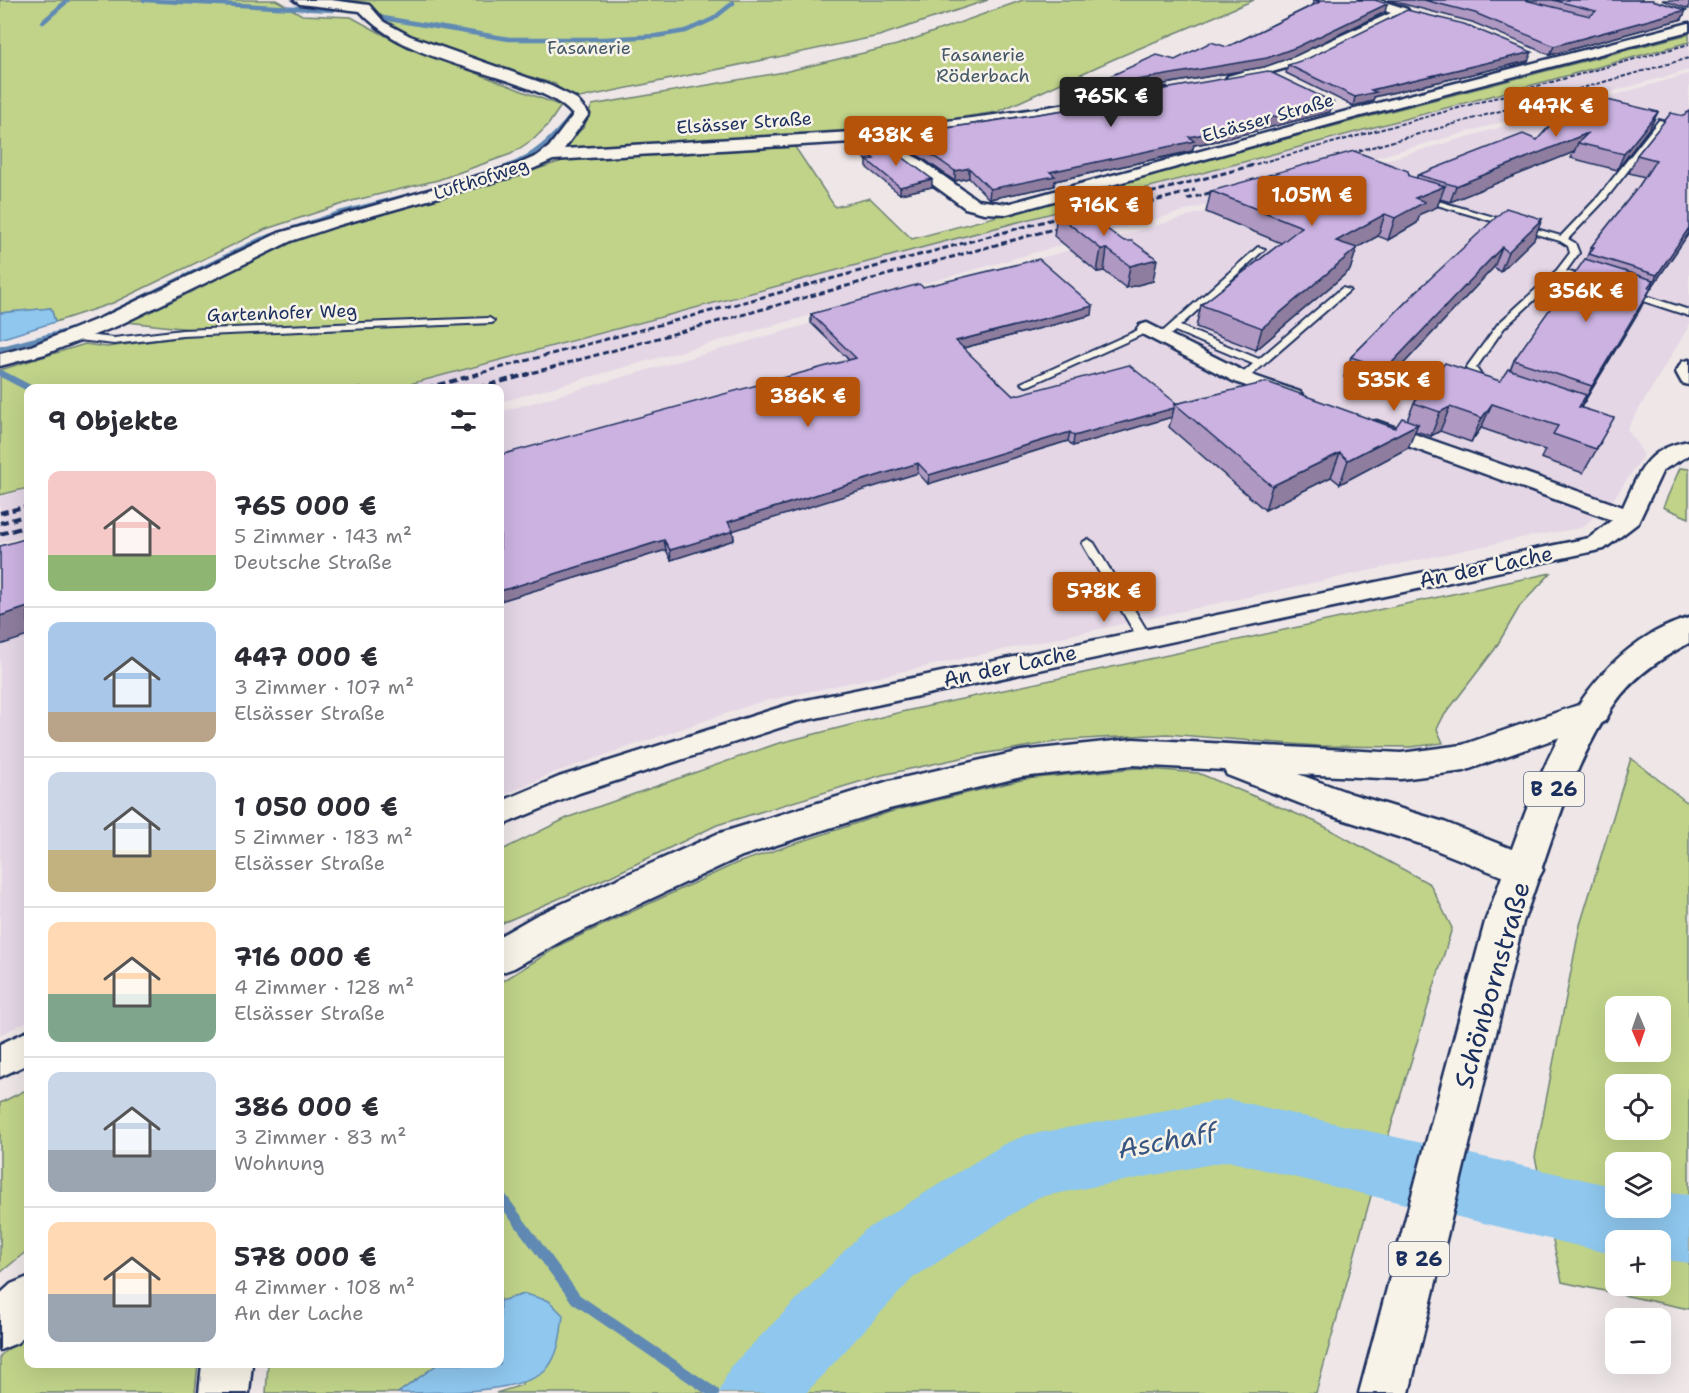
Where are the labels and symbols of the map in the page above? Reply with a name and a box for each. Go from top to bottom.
park label: Fasanerie [547,36,631,60]
park label: Fasanerie Röderbach [936,43,1030,88]
pin: 765K € [1062,77,1160,128]
pin: 447K € [1507,87,1605,138]
street label: Elsässer Straße [1199,88,1337,148]
street label: Elsässer Straße [675,106,813,140]
pin: 438K € [847,116,945,167]
street label: Lufthofweg [431,152,531,206]
pin: 1.05M € [1257,176,1367,227]
pin: 716K € [1055,186,1153,237]
pin: 356K € [1537,272,1635,323]
street label: Gartenhofer Weg [206,298,358,328]
pin: 535K € [1345,361,1443,412]
pin: 386K € [759,377,857,428]
street label: An der Lache [1417,539,1555,595]
pin: 578K € [1055,572,1153,623]
street label: An der Lache [941,638,1079,694]
road number: B 26 [1524,772,1584,806]
street label: Schönbornstraße [1445,877,1538,1092]
north arrow [1605,996,1671,1062]
water label: Aschaff [1115,1113,1223,1167]
road number: B 26 [1389,1242,1449,1276]

